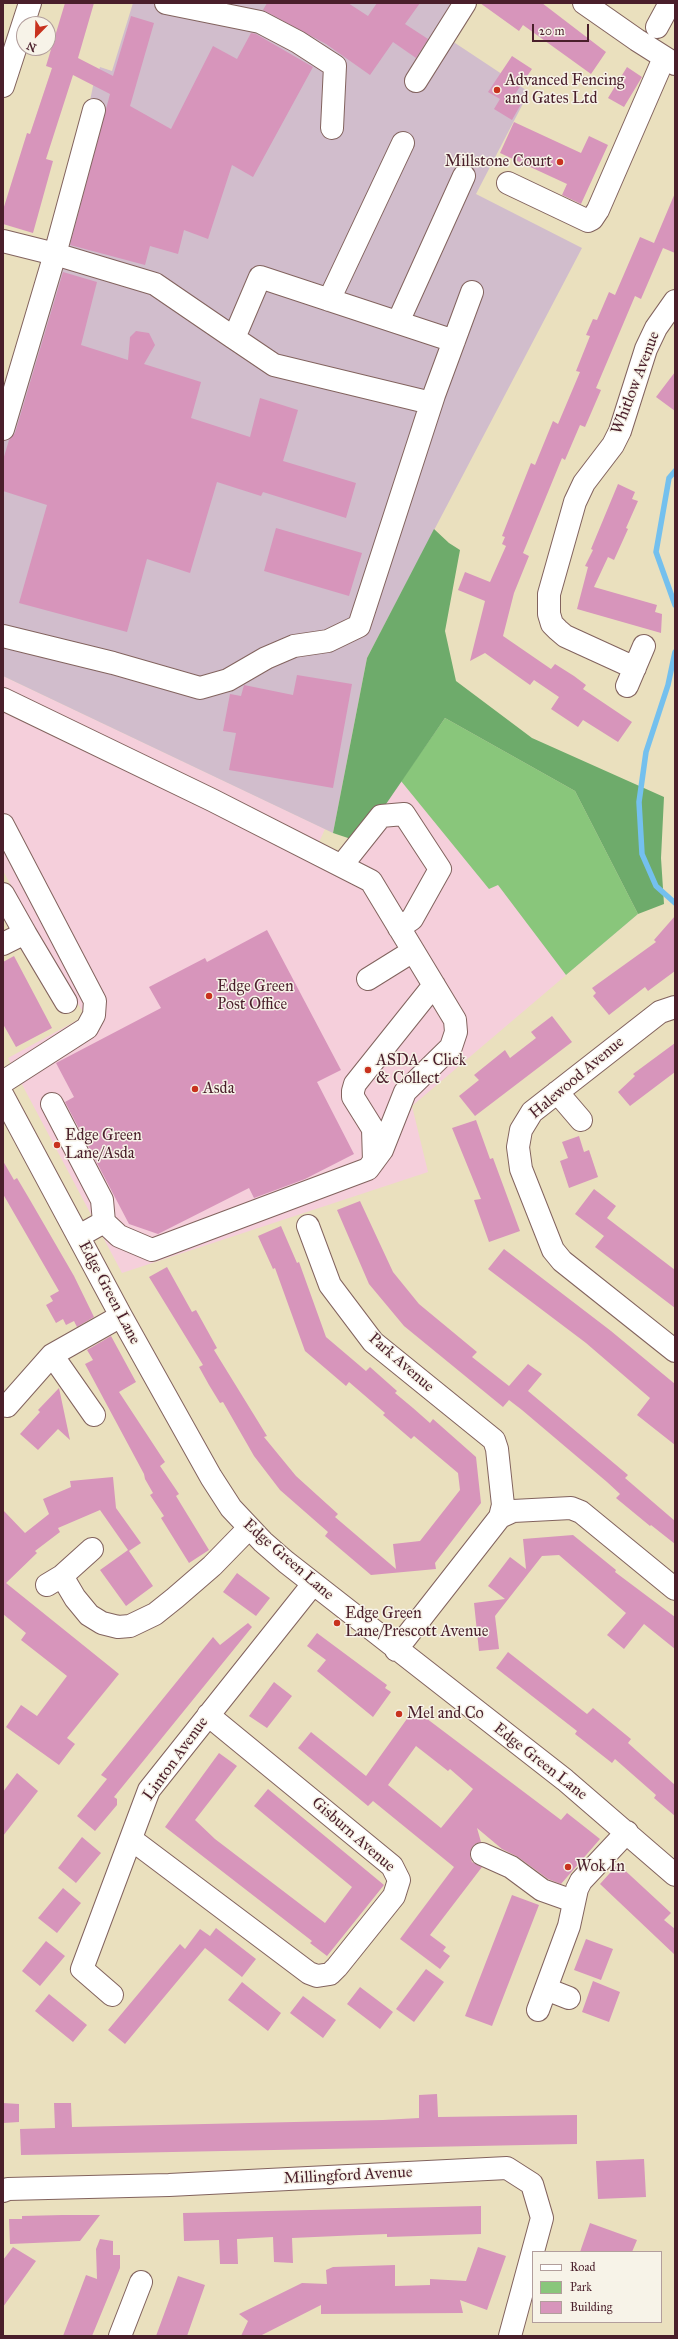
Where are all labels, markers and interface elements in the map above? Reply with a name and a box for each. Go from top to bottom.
north arrow [16,16,56,56]
scale bar [534,16,591,42]
text: 20 m [539,24,565,38]
text: N [25,39,38,54]
place label: Advanced Fencing and Gates Ltd [505,71,624,109]
marker: Advanced Fencing and Gates Ltd [492,85,502,95]
place label: Millstone Court [445,152,552,172]
marker: Millstone Court [555,157,565,167]
street label: Whitlow Avenue [608,329,664,437]
place label: Edge Green Post Office [217,977,294,1015]
marker: Edge Green Post Office [204,991,214,1001]
street label: Halewood Avenue [526,1033,628,1123]
place label: ASDA - Click & Collect [376,1051,466,1089]
marker: ASDA - Click & Collect [363,1065,373,1075]
place label: Asda [203,1079,234,1099]
marker: Asda [190,1084,200,1094]
place label: Edge Green Lane/Asda [65,1126,142,1164]
marker: Edge Green Lane/Asda [52,1140,62,1150]
street label: Edge Green Lane [74,1238,144,1348]
street label: Park Avenue [364,1329,438,1397]
street label: Edge Green Lane [239,1515,337,1605]
place label: Edge Green Lane/Prescott Avenue [345,1604,488,1642]
marker: Edge Green Lane/Prescott Avenue [332,1618,342,1628]
place label: Mel and Co [407,1704,484,1724]
marker: Mel and Co [394,1709,404,1719]
street label: Linton Avenue [139,1713,213,1805]
street label: Edge Green Lane [489,1719,591,1805]
street label: Gisburn Avenue [307,1794,399,1876]
place label: Wok In [576,1857,625,1877]
marker: Wok In [563,1862,573,1872]
street label: Millingford Avenue [283,2163,413,2189]
legend [532,2251,662,2323]
text: Road [570,2260,596,2274]
text: Park [570,2280,592,2294]
text: Building [570,2300,612,2314]

